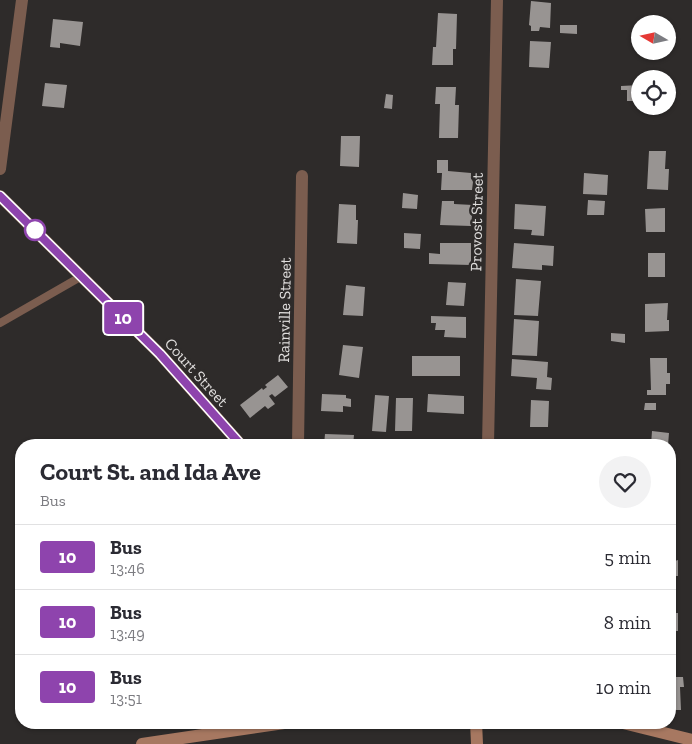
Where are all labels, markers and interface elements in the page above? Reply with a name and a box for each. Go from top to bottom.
north arrow [631,15,676,60]
map controls [631,15,676,115]
button: locate [631,70,676,115]
street label: Provost Street [466,172,487,272]
unlabelled marker [24,219,46,241]
street label: Rainville Street [274,257,295,363]
line badge: 10 [100,302,146,334]
text: 10 [114,307,132,329]
street label: Court Street [161,334,232,411]
button: heart [599,456,651,508]
text: Court St. and Ida Ave [40,457,261,486]
text: Bus [40,491,66,510]
text: Bus [110,536,142,559]
text: 10 [59,546,76,568]
text: 5 min [604,546,651,569]
text: 13:46 [110,559,145,578]
text: Bus [110,601,142,624]
text: 10 [59,611,76,633]
text: 8 min [604,611,651,634]
text: 13:49 [110,624,145,643]
text: Bus [110,666,142,689]
text: 10 [59,676,76,698]
text: 10 min [596,676,651,699]
text: 13:51 [110,689,142,708]

